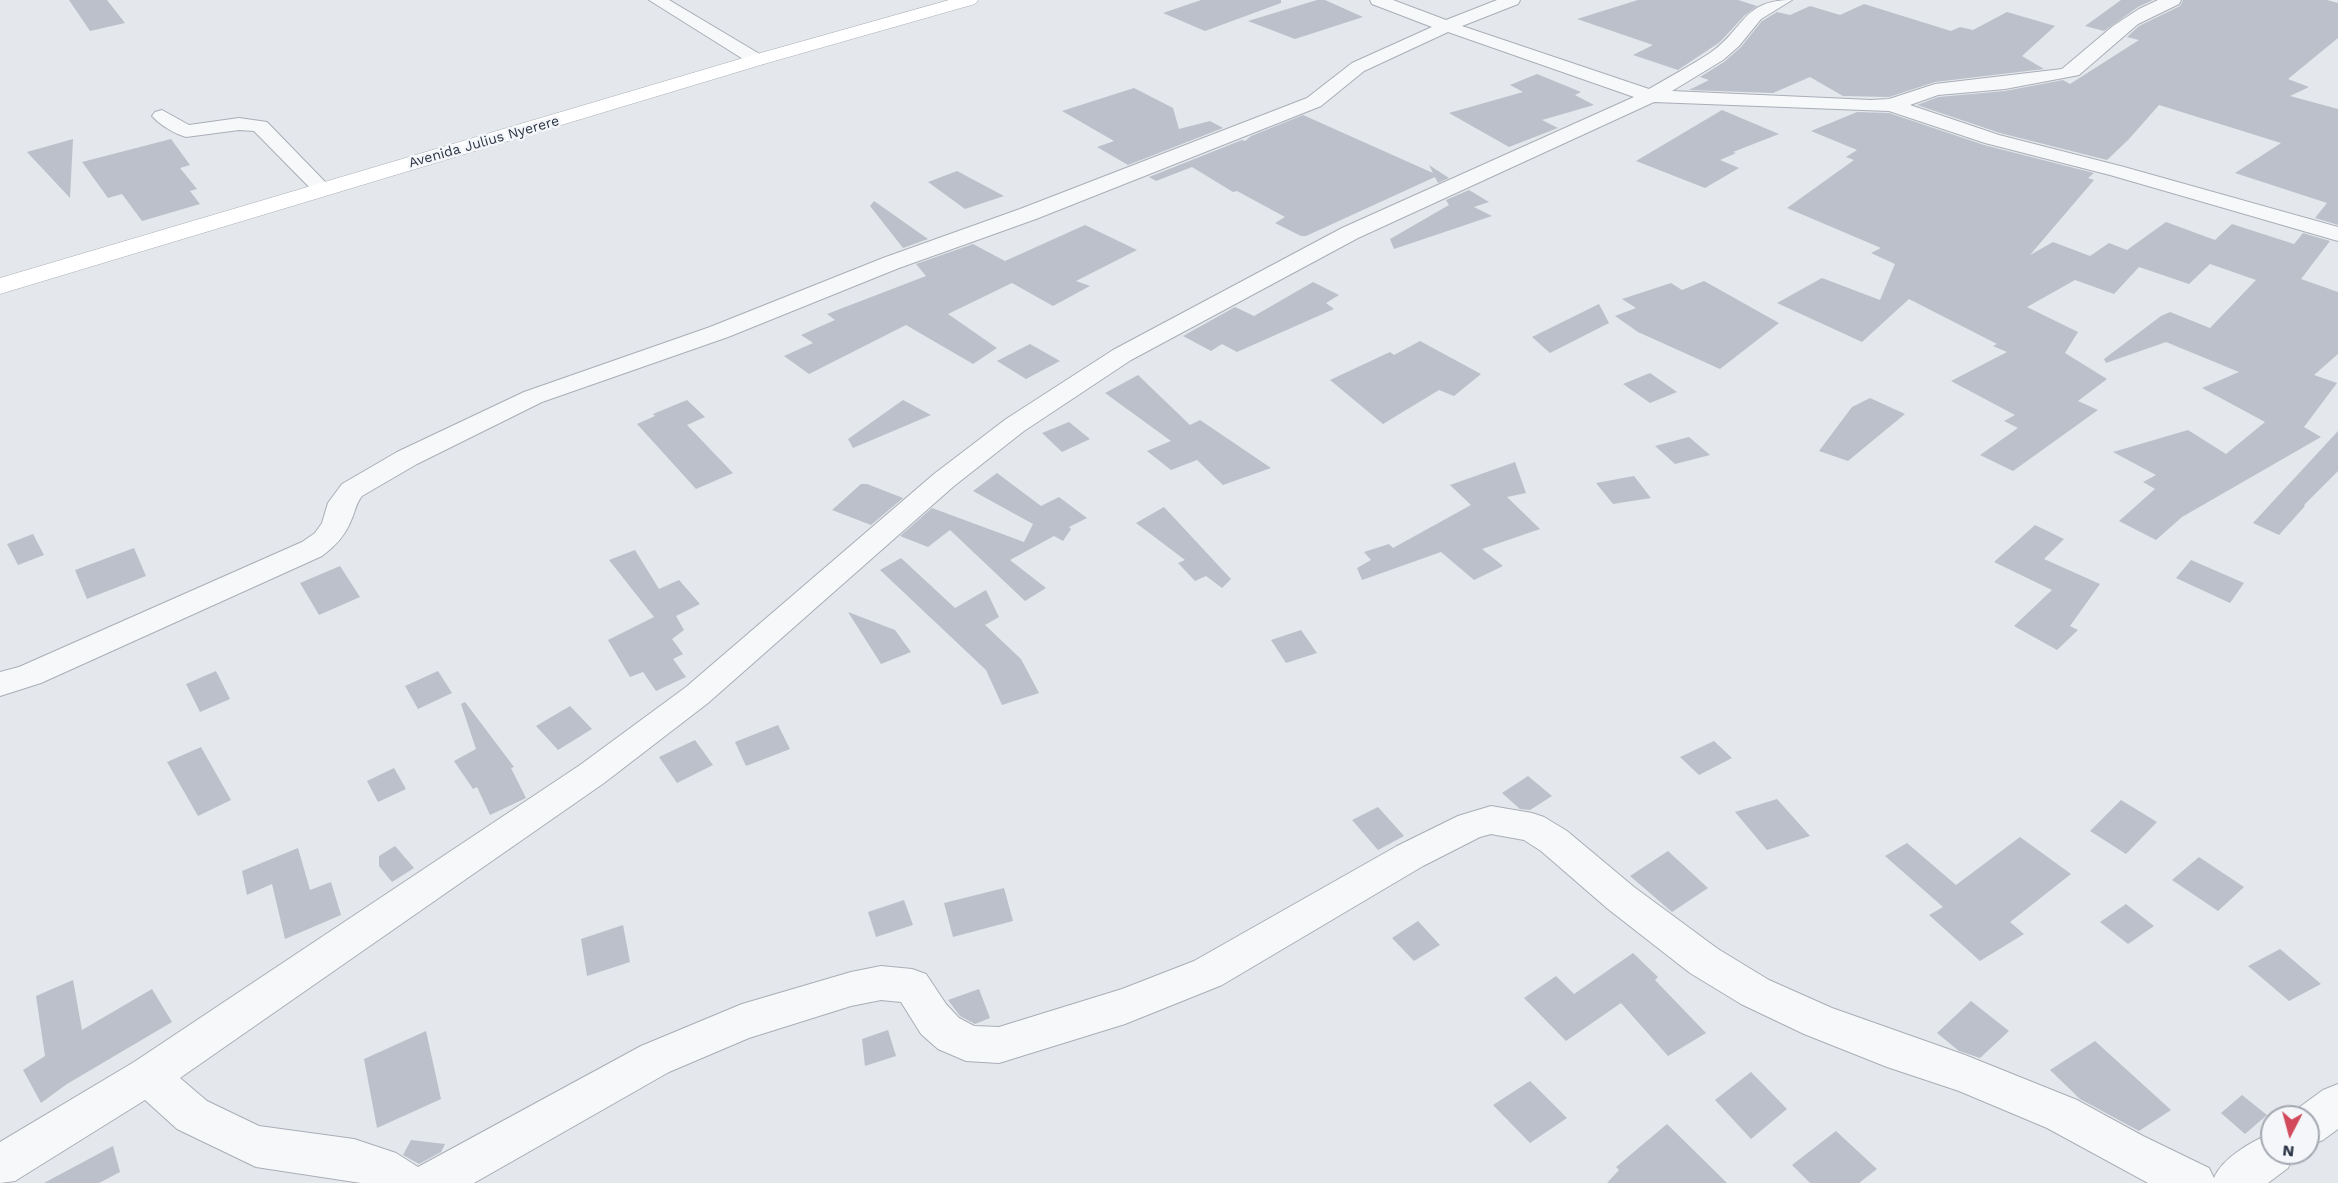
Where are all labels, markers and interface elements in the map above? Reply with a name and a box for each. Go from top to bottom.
street label: Avenida Julius Nyerere [407,112,561,172]
north arrow [2260,1105,2320,1165]
text: N [2281,1141,2295,1161]

